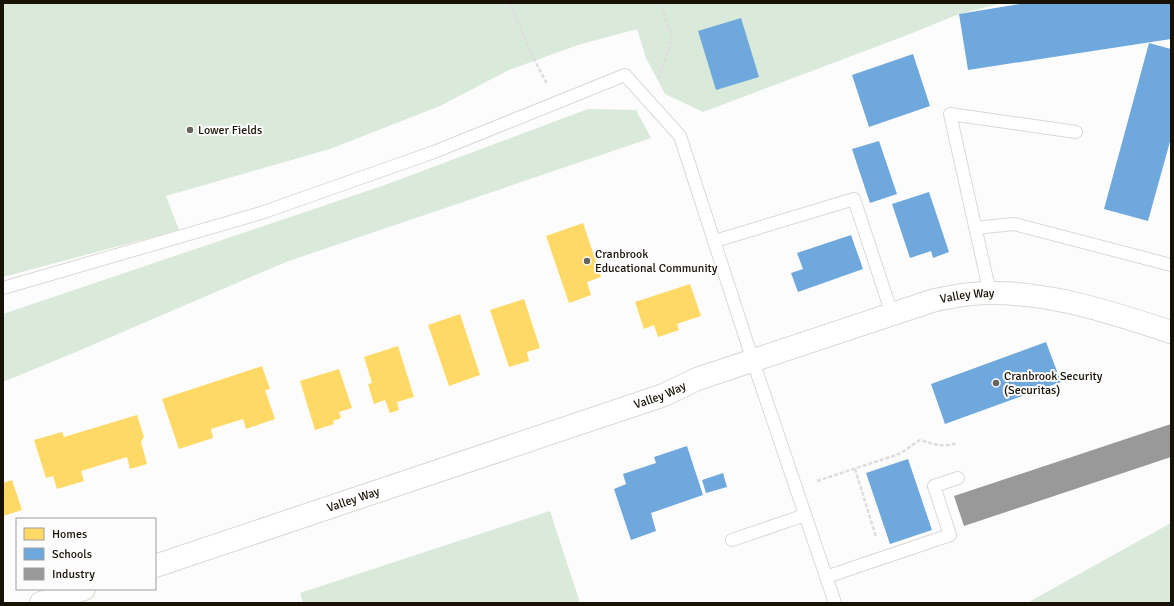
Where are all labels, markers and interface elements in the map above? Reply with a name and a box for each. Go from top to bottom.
place label: Lower Fields [198,123,262,138]
marker: Lower Fields [185,125,195,135]
place label: Cranbrook Educational Community [595,247,718,276]
marker: Cranbrook Educational Community [582,256,592,266]
street label: Valley Way [939,286,995,307]
place label: Cranbrook Security (Securitas) [1004,369,1103,398]
street label: Valley Way [632,378,689,413]
marker: Cranbrook Security (Securitas) [991,378,1001,388]
street label: Valley Way [325,484,382,516]
legend [16,518,156,590]
text: Homes [52,527,87,542]
text: Schools [52,547,92,562]
text: Industry [52,567,95,582]

